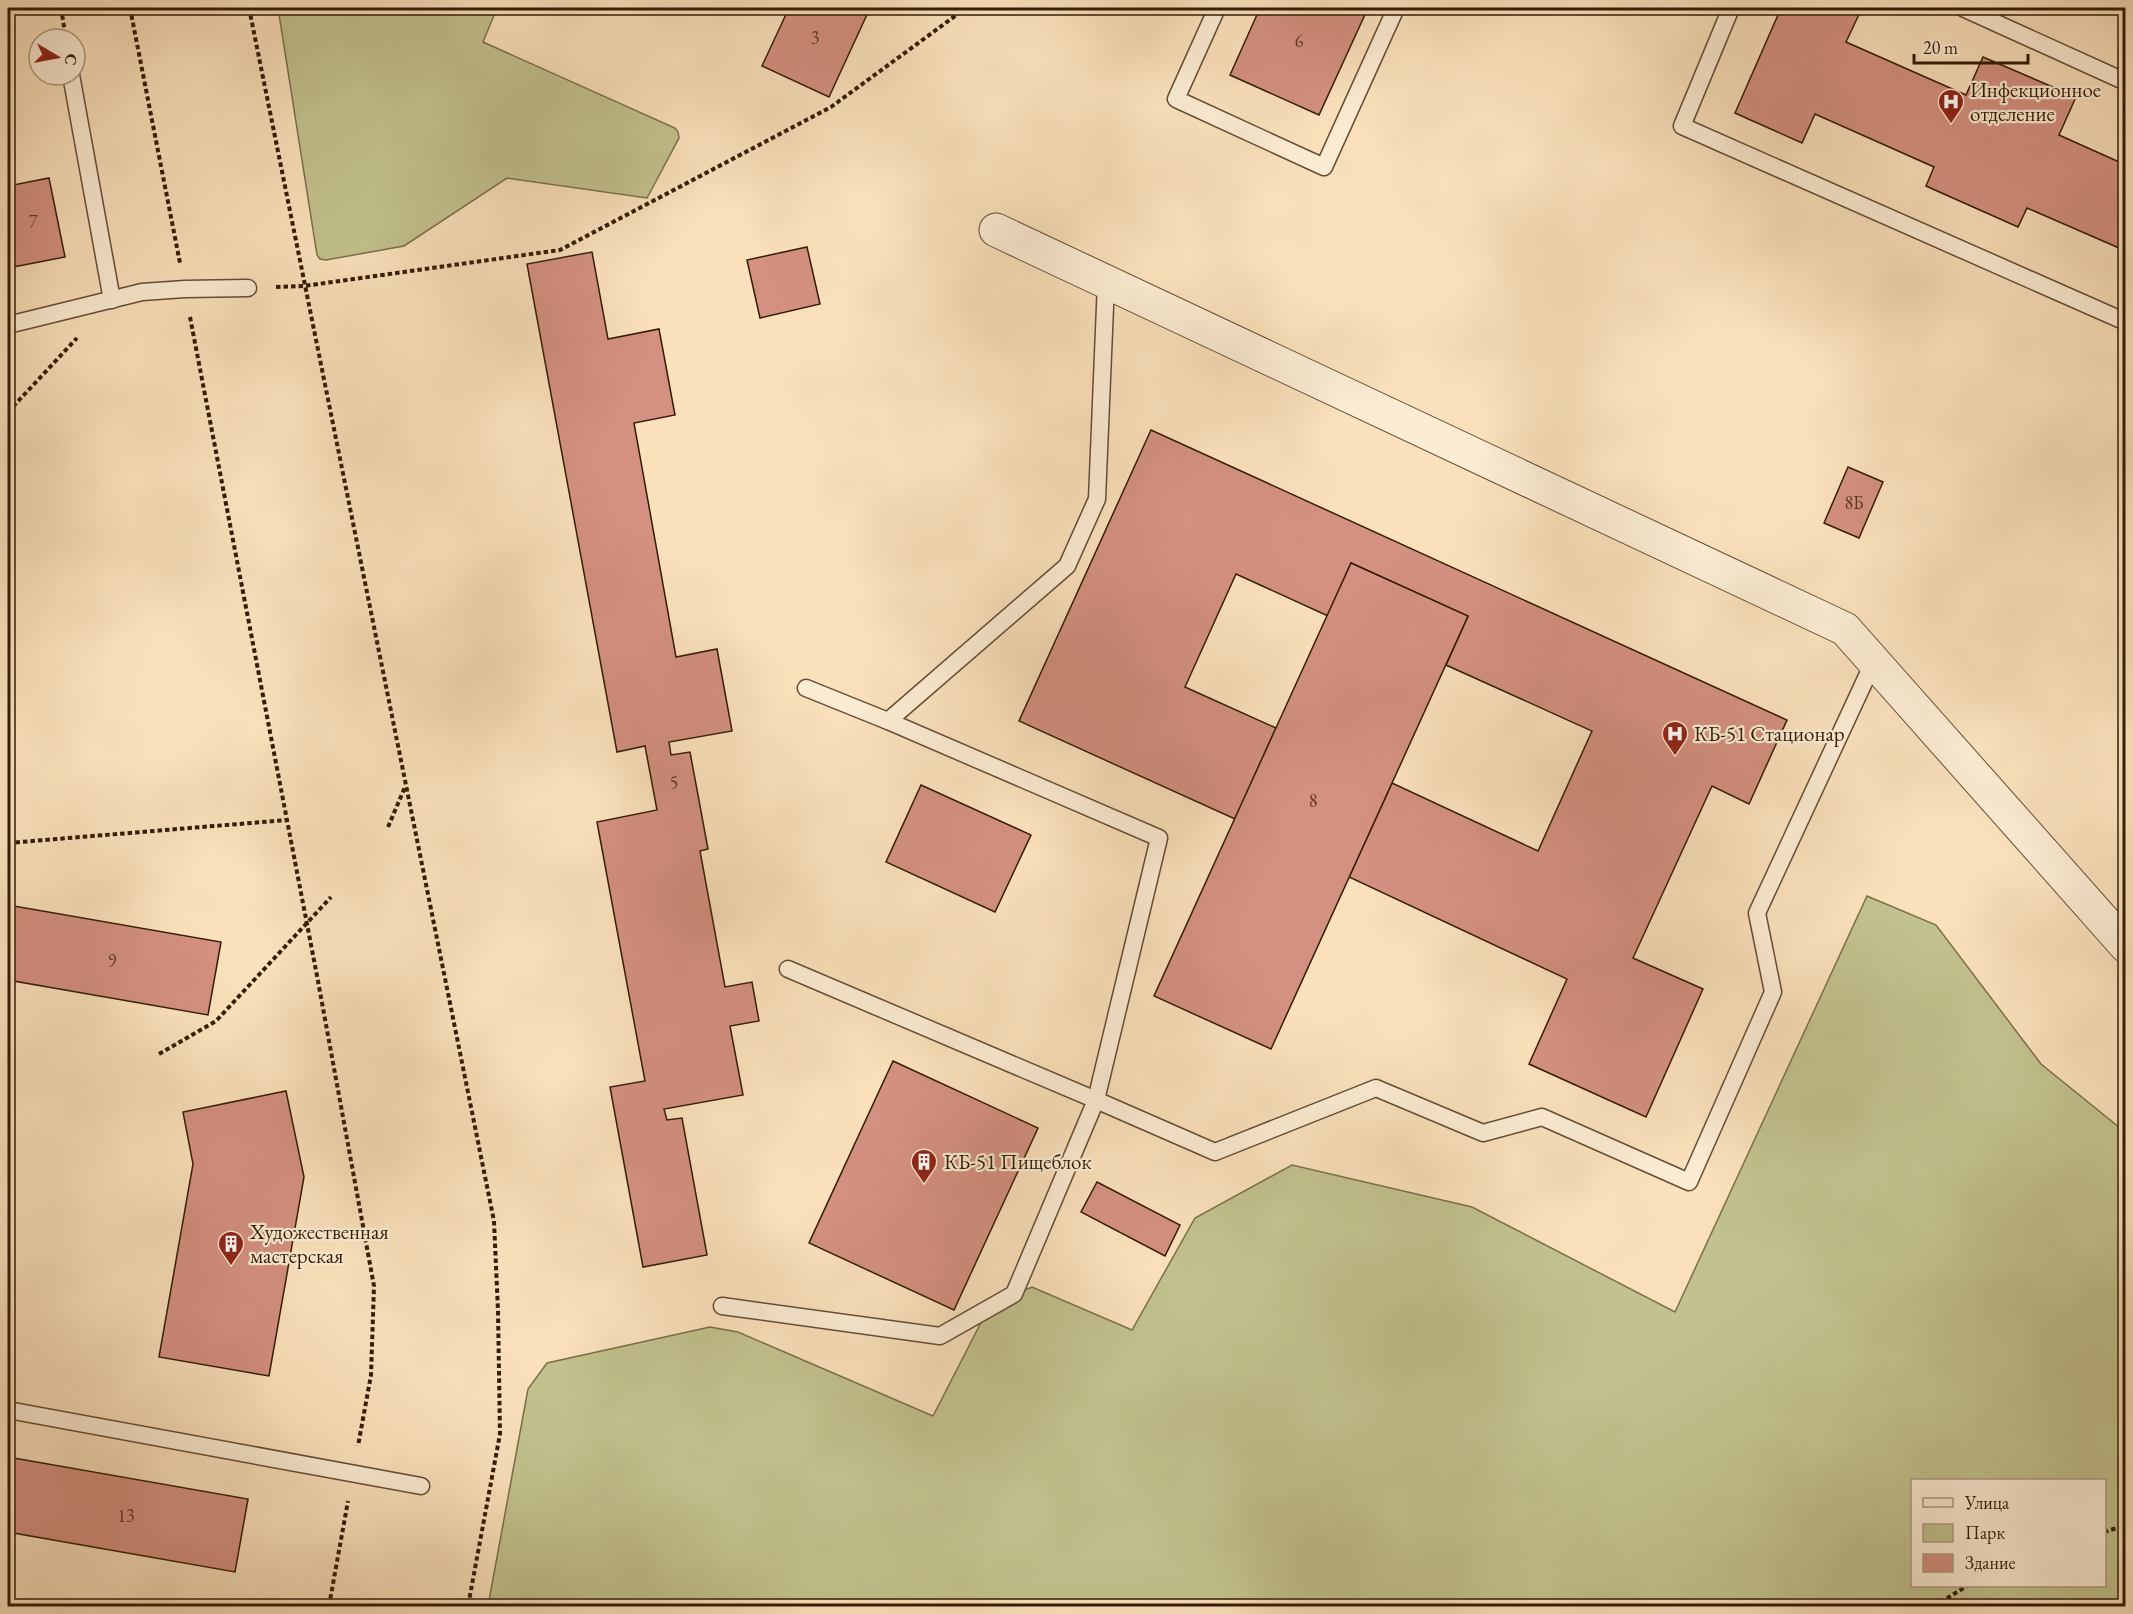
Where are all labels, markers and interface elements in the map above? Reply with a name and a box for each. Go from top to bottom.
house number: 3 [811,26,819,49]
north arrow [27,27,87,87]
scale bar [1914,27,2028,65]
house number: 6 [1295,29,1304,52]
text: 20 m [1923,36,1958,59]
text: С [60,52,83,67]
place label: Инфекционное отделение [1970,76,2101,127]
hospital icon: Инфекционное отделение [1936,87,1966,125]
house number: 7 [29,210,38,233]
house number: 8Б [1844,491,1864,514]
hospital icon: КБ-51 Стационар [1660,719,1690,757]
place label: КБ-51 Стационар [1694,720,1845,747]
house number: 5 [670,771,678,794]
house number: 8 [1309,789,1317,812]
house number: 9 [108,949,117,972]
building icon: КБ-51 Пищеблок [909,1147,939,1185]
place label: КБ-51 Пищеблок [944,1148,1091,1175]
place label: Художественная мастерская [249,1218,389,1269]
building icon: Художественная мастерская [216,1229,246,1267]
legend [1911,1479,2106,1587]
text: Улица [1964,1491,2010,1514]
house number: 13 [117,1504,135,1527]
text: Парк [1965,1521,2005,1544]
text: Здание [1965,1551,2015,1574]

